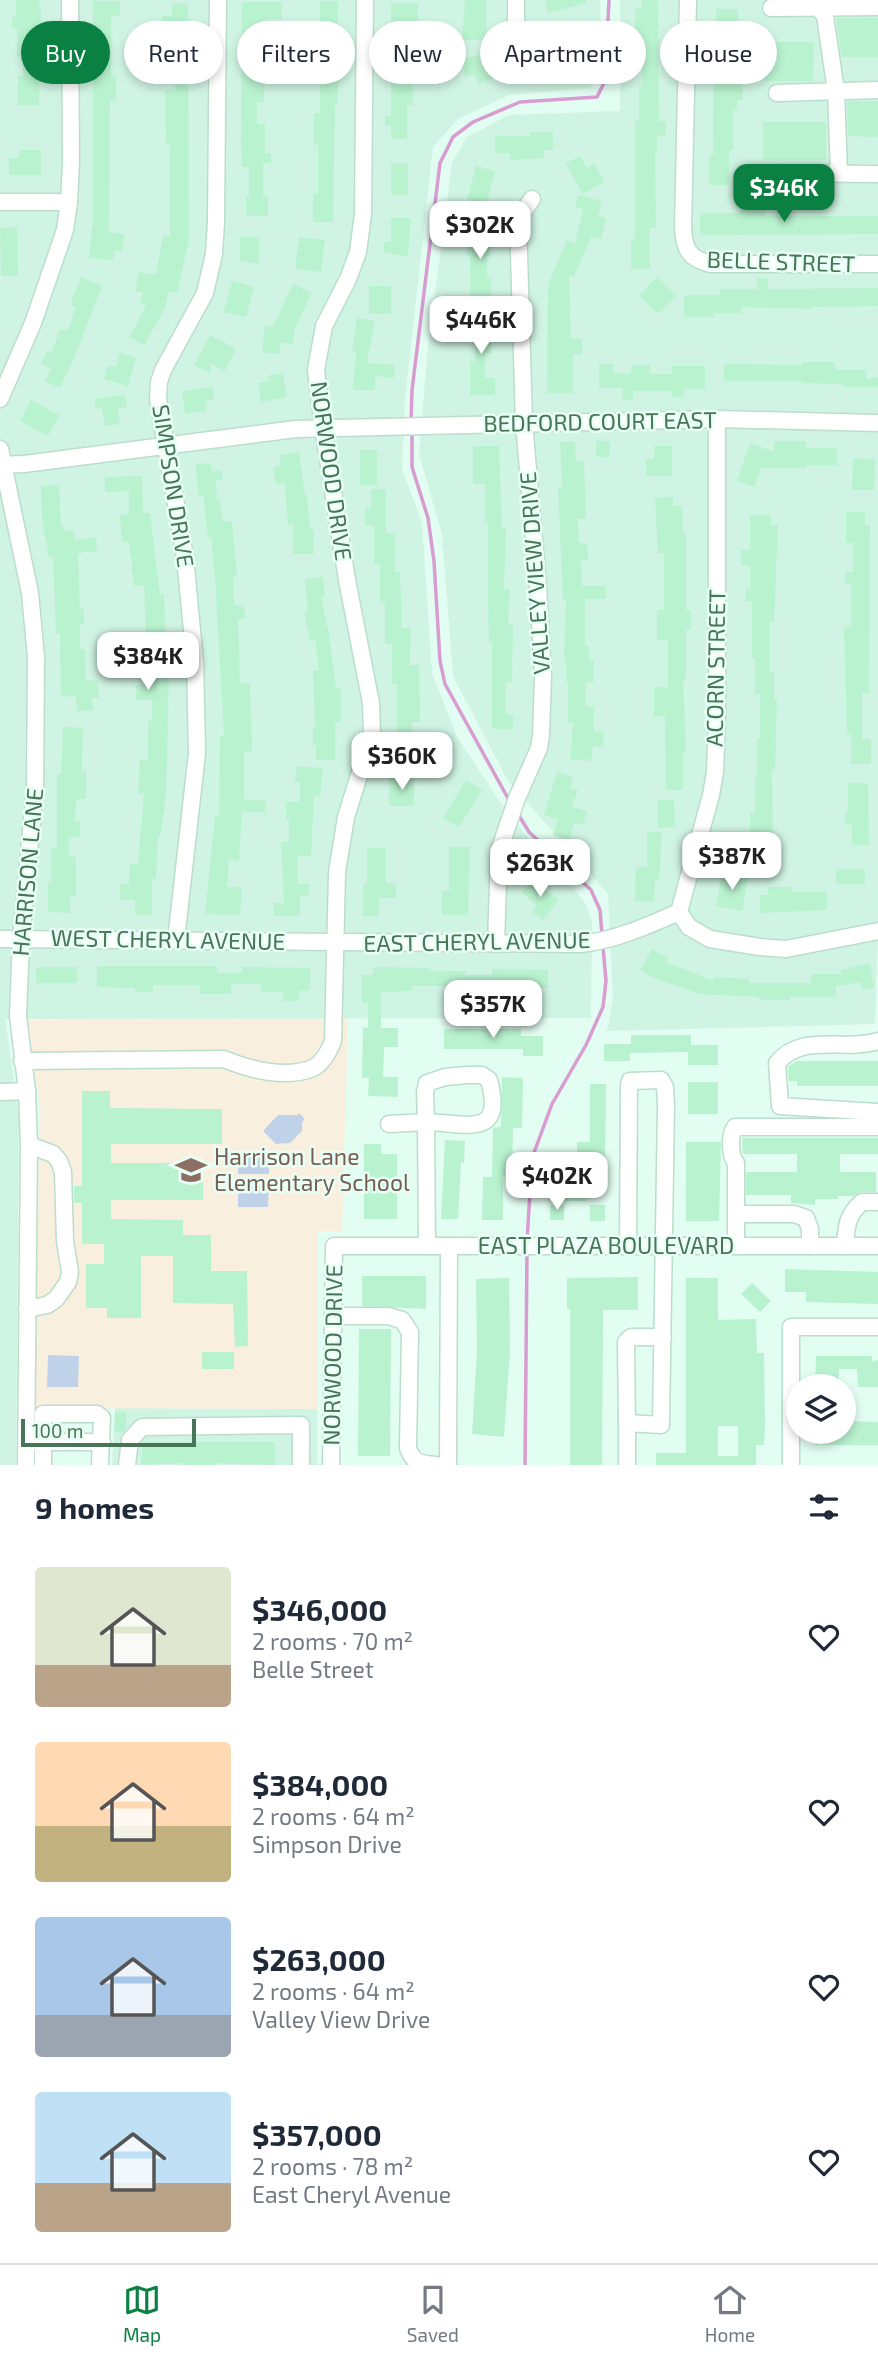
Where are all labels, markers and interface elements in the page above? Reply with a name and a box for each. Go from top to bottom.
chip: Buy [21,21,110,84]
chip: Rent [124,21,223,84]
chip: Filters [237,21,355,84]
chip: New [369,21,466,84]
chip: Apartment [480,21,646,84]
chip: House [660,21,777,84]
pin: $346K [735,164,833,224]
text: $346K [749,173,819,201]
pin: $302K [431,202,529,261]
text: $302K [446,210,514,238]
street label: BELLE STREET [706,244,856,278]
pin: $446K [432,296,530,356]
text: $446K [446,305,516,333]
street label: NORWOOD DRIVE [306,379,358,562]
street label: SIMPSON DRIVE [147,402,201,569]
street label: BEDFORD COURT EAST [483,405,717,437]
street label: VALLEY VIEW DRIVE [513,471,555,675]
street label: ACORN STREET [700,589,730,747]
pin: $384K [99,632,197,692]
text: $384K [113,641,183,669]
pin: $360K [353,732,451,792]
text: $360K [367,741,437,769]
street label: HARRISON LANE [6,787,48,957]
pin: $387K [683,832,781,892]
pin: $263K [491,839,589,899]
text: $387K [698,841,766,869]
text: $263K [506,848,574,876]
street label: WEST CHERYL AVENUE [50,923,286,955]
street label: EAST CHERYL AVENUE [363,925,591,957]
pin: $357K [444,981,542,1040]
text: $357K [460,989,526,1017]
place label: Harrison Lane Elementary School [214,1142,410,1196]
pin: $402K [508,1152,606,1212]
school or university icon: Harrison Lane Elementary School [174,1153,208,1187]
text: $402K [522,1161,592,1189]
street label: EAST PLAZA BOULEVARD [478,1231,734,1259]
street label: NORWOOD DRIVE [316,1264,348,1446]
map controls [786,1374,856,1444]
button: layers [786,1374,856,1444]
scale bar [21,1416,196,1448]
text: 100 m [32,1419,83,1442]
icon: filters [805,1488,843,1526]
text: 9 homes [35,1489,154,1525]
text: $346,000 [252,1591,387,1627]
icon: home [91,1595,175,1679]
icon: heart [805,1618,843,1656]
text: 2 rooms · 70 m² [252,1627,413,1655]
text: Belle Street [252,1655,374,1683]
text: $384,000 [252,1766,388,1802]
icon: home [91,1770,175,1854]
icon: heart [805,1793,843,1831]
text: 2 rooms · 64 m² [252,1802,415,1830]
text: Simpson Drive [252,1830,402,1858]
text: $263,000 [252,1941,386,1977]
icon: home [91,1945,175,2029]
icon: heart [805,1968,843,2006]
text: 2 rooms · 64 m² [252,1977,415,2005]
text: Valley View Drive [252,2005,430,2033]
text: $357,000 [252,2116,382,2152]
icon: home [91,2120,175,2204]
icon: heart [805,2143,843,2181]
text: 2 rooms · 78 m² [252,2152,413,2180]
text: East Cheryl Avenue [252,2180,451,2208]
tab: Map [123,2281,161,2346]
tab: Saved [407,2281,459,2346]
tab: Home [705,2281,755,2346]

